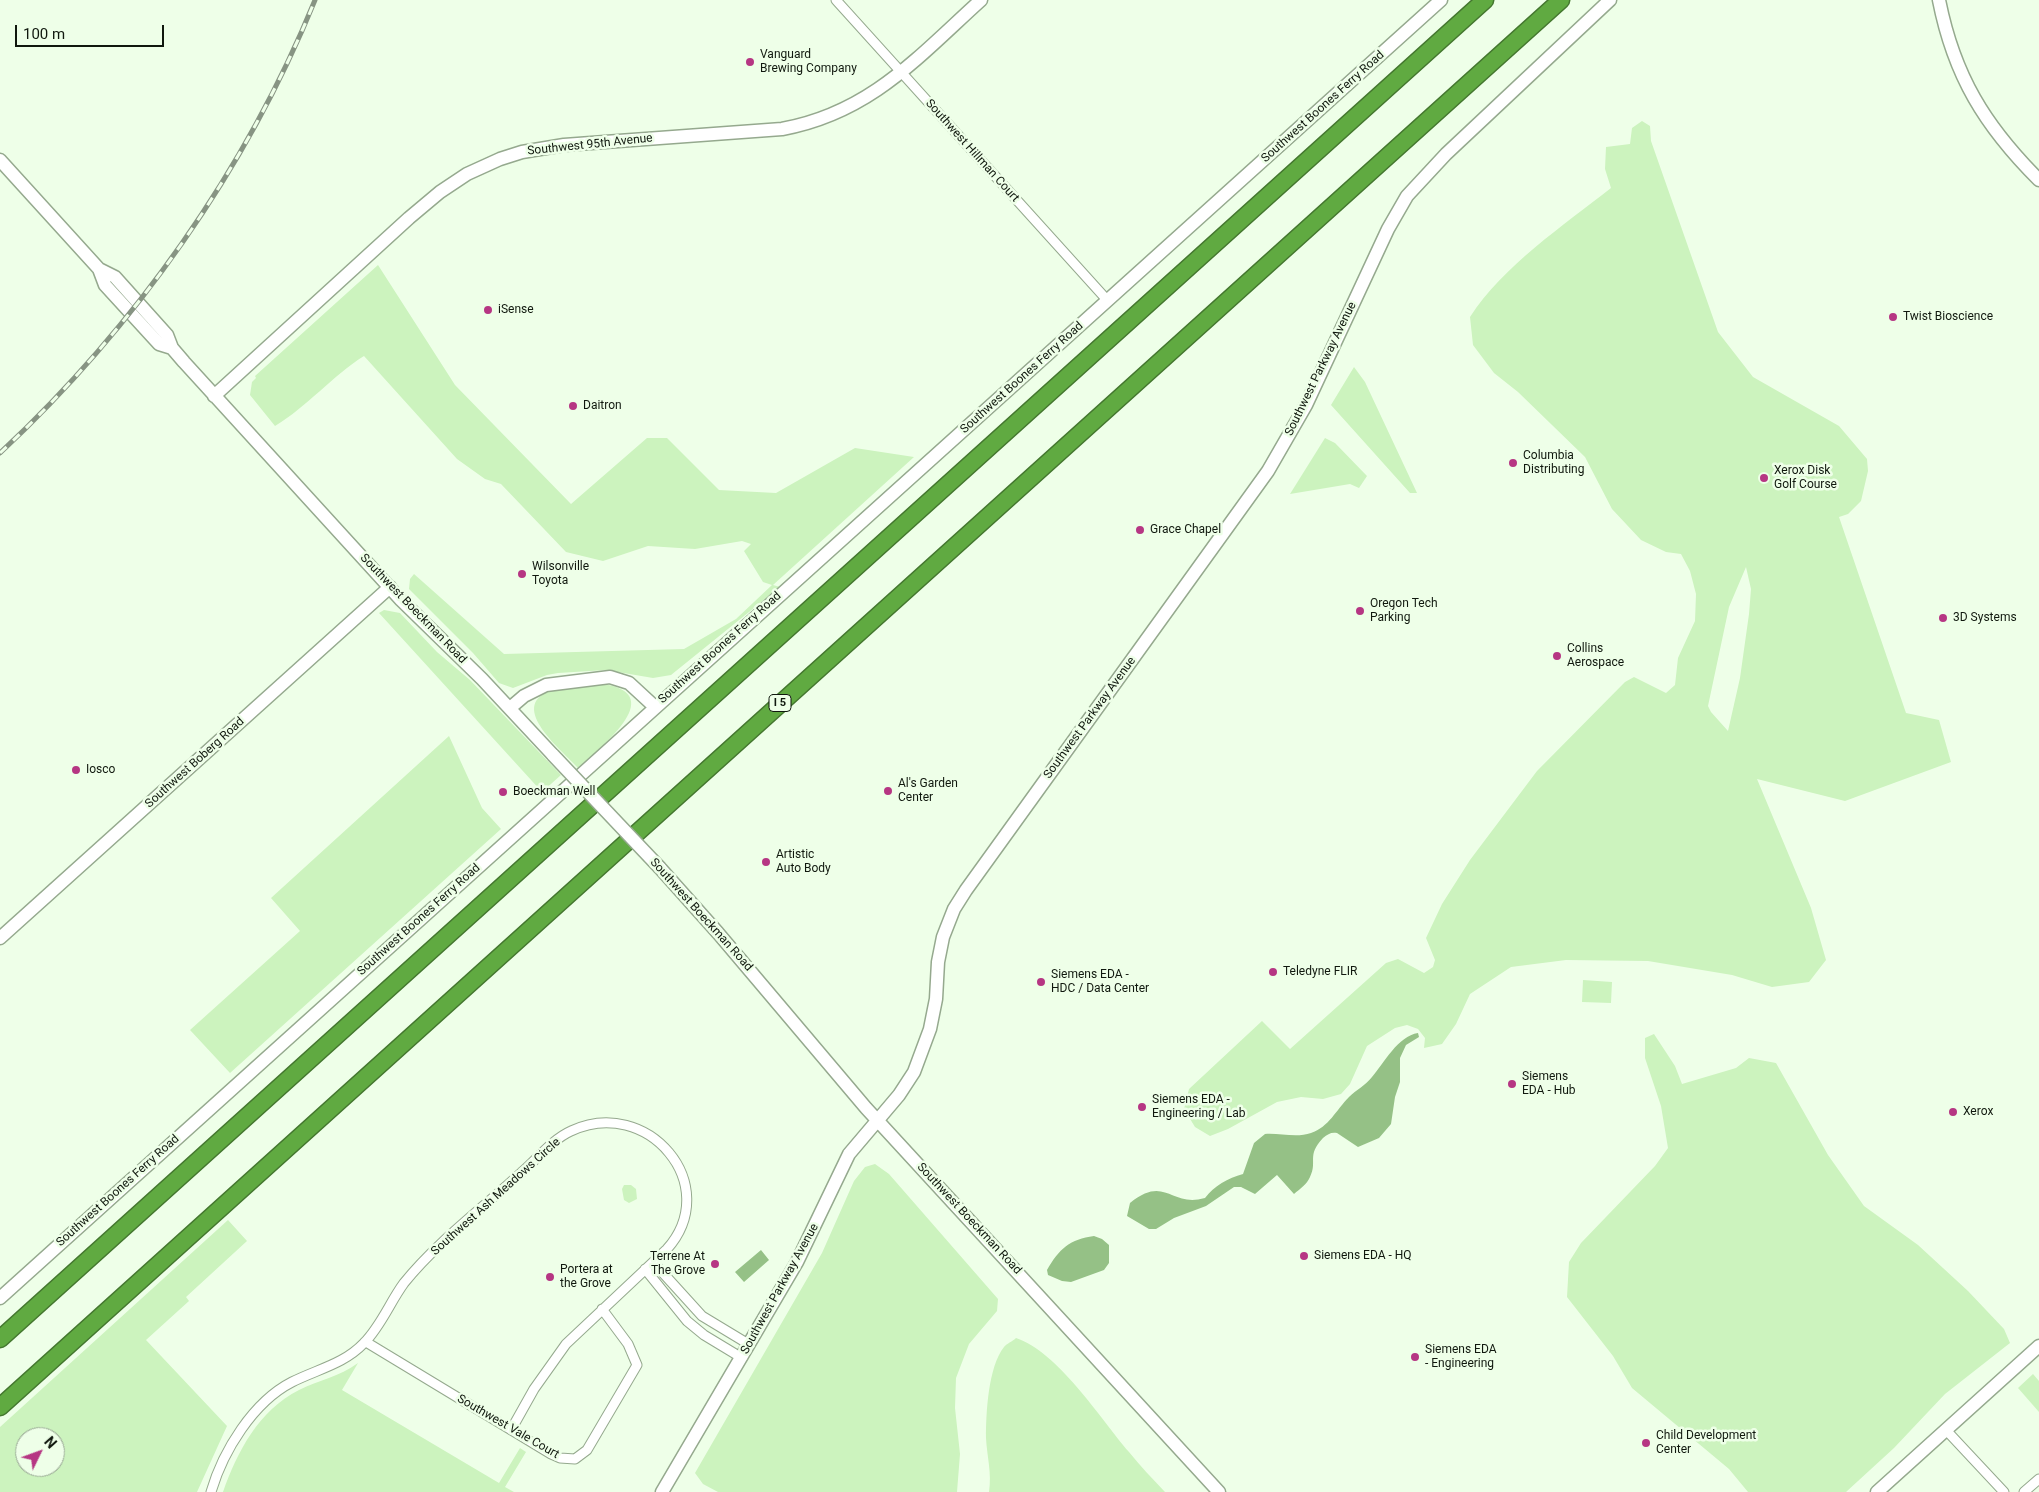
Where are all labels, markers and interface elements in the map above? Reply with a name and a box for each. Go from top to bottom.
scale bar [18,15,166,47]
text: 100 m [23,25,65,43]
place label: Vanguard Brewing Company [760,48,857,76]
street label: Southwest Boones Ferry Road [1259,48,1387,166]
marker: Vanguard Brewing Company [744,56,756,68]
street label: Southwest Hillman Court [922,97,1022,205]
street label: Southwest 95th Avenue [527,131,653,159]
street label: Southwest Parkway Avenue [1282,300,1360,438]
place label: iSense [498,303,534,317]
marker: iSense [482,304,494,316]
place label: Twist Bioscience [1903,310,1993,324]
marker: Twist Bioscience [1887,311,1899,323]
street label: Southwest Boones Ferry Road [958,319,1086,437]
place label: Daitron [583,399,622,413]
marker: Daitron [567,400,579,412]
place label: Columbia Distributing [1523,449,1584,477]
marker: Columbia Distributing [1507,457,1519,469]
place label: Xerox Disk Golf Course [1774,464,1837,492]
marker: Xerox Disk Golf Course [1758,472,1770,484]
place label: Grace Chapel [1150,523,1221,537]
marker: Grace Chapel [1134,524,1146,536]
street label: Southwest Boeckman Road [357,551,469,667]
place label: Wilsonville Toyota [532,560,589,588]
marker: Wilsonville Toyota [516,568,528,580]
street label: Southwest Boones Ferry Road [656,589,784,707]
place label: Oregon Tech Parking [1370,597,1438,625]
marker: Oregon Tech Parking [1354,605,1366,617]
place label: 3D Systems [1953,611,2017,625]
marker: 3D Systems [1937,612,1949,624]
place label: Collins Aerospace [1567,642,1624,670]
marker: Collins Aerospace [1551,650,1563,662]
street label: Southwest Parkway Avenue [1041,654,1139,782]
road number: I 5 [769,694,791,711]
street label: Southwest Boberg Road [143,715,247,811]
place label: Iosco [86,763,115,777]
marker: Iosco [70,764,82,776]
place label: Al's Garden Center [898,777,958,805]
place label: Boeckman Well [513,785,595,799]
marker: Al's Garden Center [882,785,894,797]
marker: Boeckman Well [497,786,509,798]
place label: Artistic Auto Body [776,848,831,876]
street label: Southwest Boeckman Road [647,856,755,974]
marker: Artistic Auto Body [760,856,772,868]
street label: Southwest Boones Ferry Road [355,861,483,979]
place label: Teledyne FLIR [1283,965,1357,979]
marker: Teledyne FLIR [1267,966,1279,978]
place label: Siemens EDA - HDC / Data Center [1051,968,1149,996]
marker: Siemens EDA - HDC / Data Center [1035,976,1047,988]
place label: Siemens EDA - Hub [1522,1070,1576,1098]
marker: Siemens EDA - Hub [1506,1078,1518,1090]
place label: Siemens EDA - Engineering / Lab [1152,1093,1245,1121]
marker: Siemens EDA - Engineering / Lab [1136,1101,1148,1113]
place label: Xerox [1963,1105,1993,1119]
marker: Xerox [1947,1106,1959,1118]
street label: Southwest Boones Ferry Road [54,1132,182,1250]
street label: Southwest Ash Meadows Circle [429,1135,563,1259]
street label: Southwest Boeckman Road [914,1160,1024,1278]
street label: Southwest Parkway Avenue [738,1221,822,1357]
place label: Siemens EDA - HQ [1314,1249,1412,1263]
place label: Terrene At The Grove [650,1250,705,1278]
marker: Siemens EDA - HQ [1298,1250,1310,1262]
marker: Terrene At The Grove [709,1258,721,1270]
place label: Portera at the Grove [560,1263,613,1291]
marker: Portera at the Grove [544,1271,556,1283]
place label: Siemens EDA - Engineering [1425,1343,1496,1371]
marker: Siemens EDA - Engineering [1409,1351,1421,1363]
street label: Southwest Vale Court [454,1392,562,1462]
north arrow [15,1427,65,1477]
place label: Child Development Center [1656,1429,1756,1457]
text: N [41,1434,60,1452]
marker: Child Development Center [1640,1437,1652,1449]

